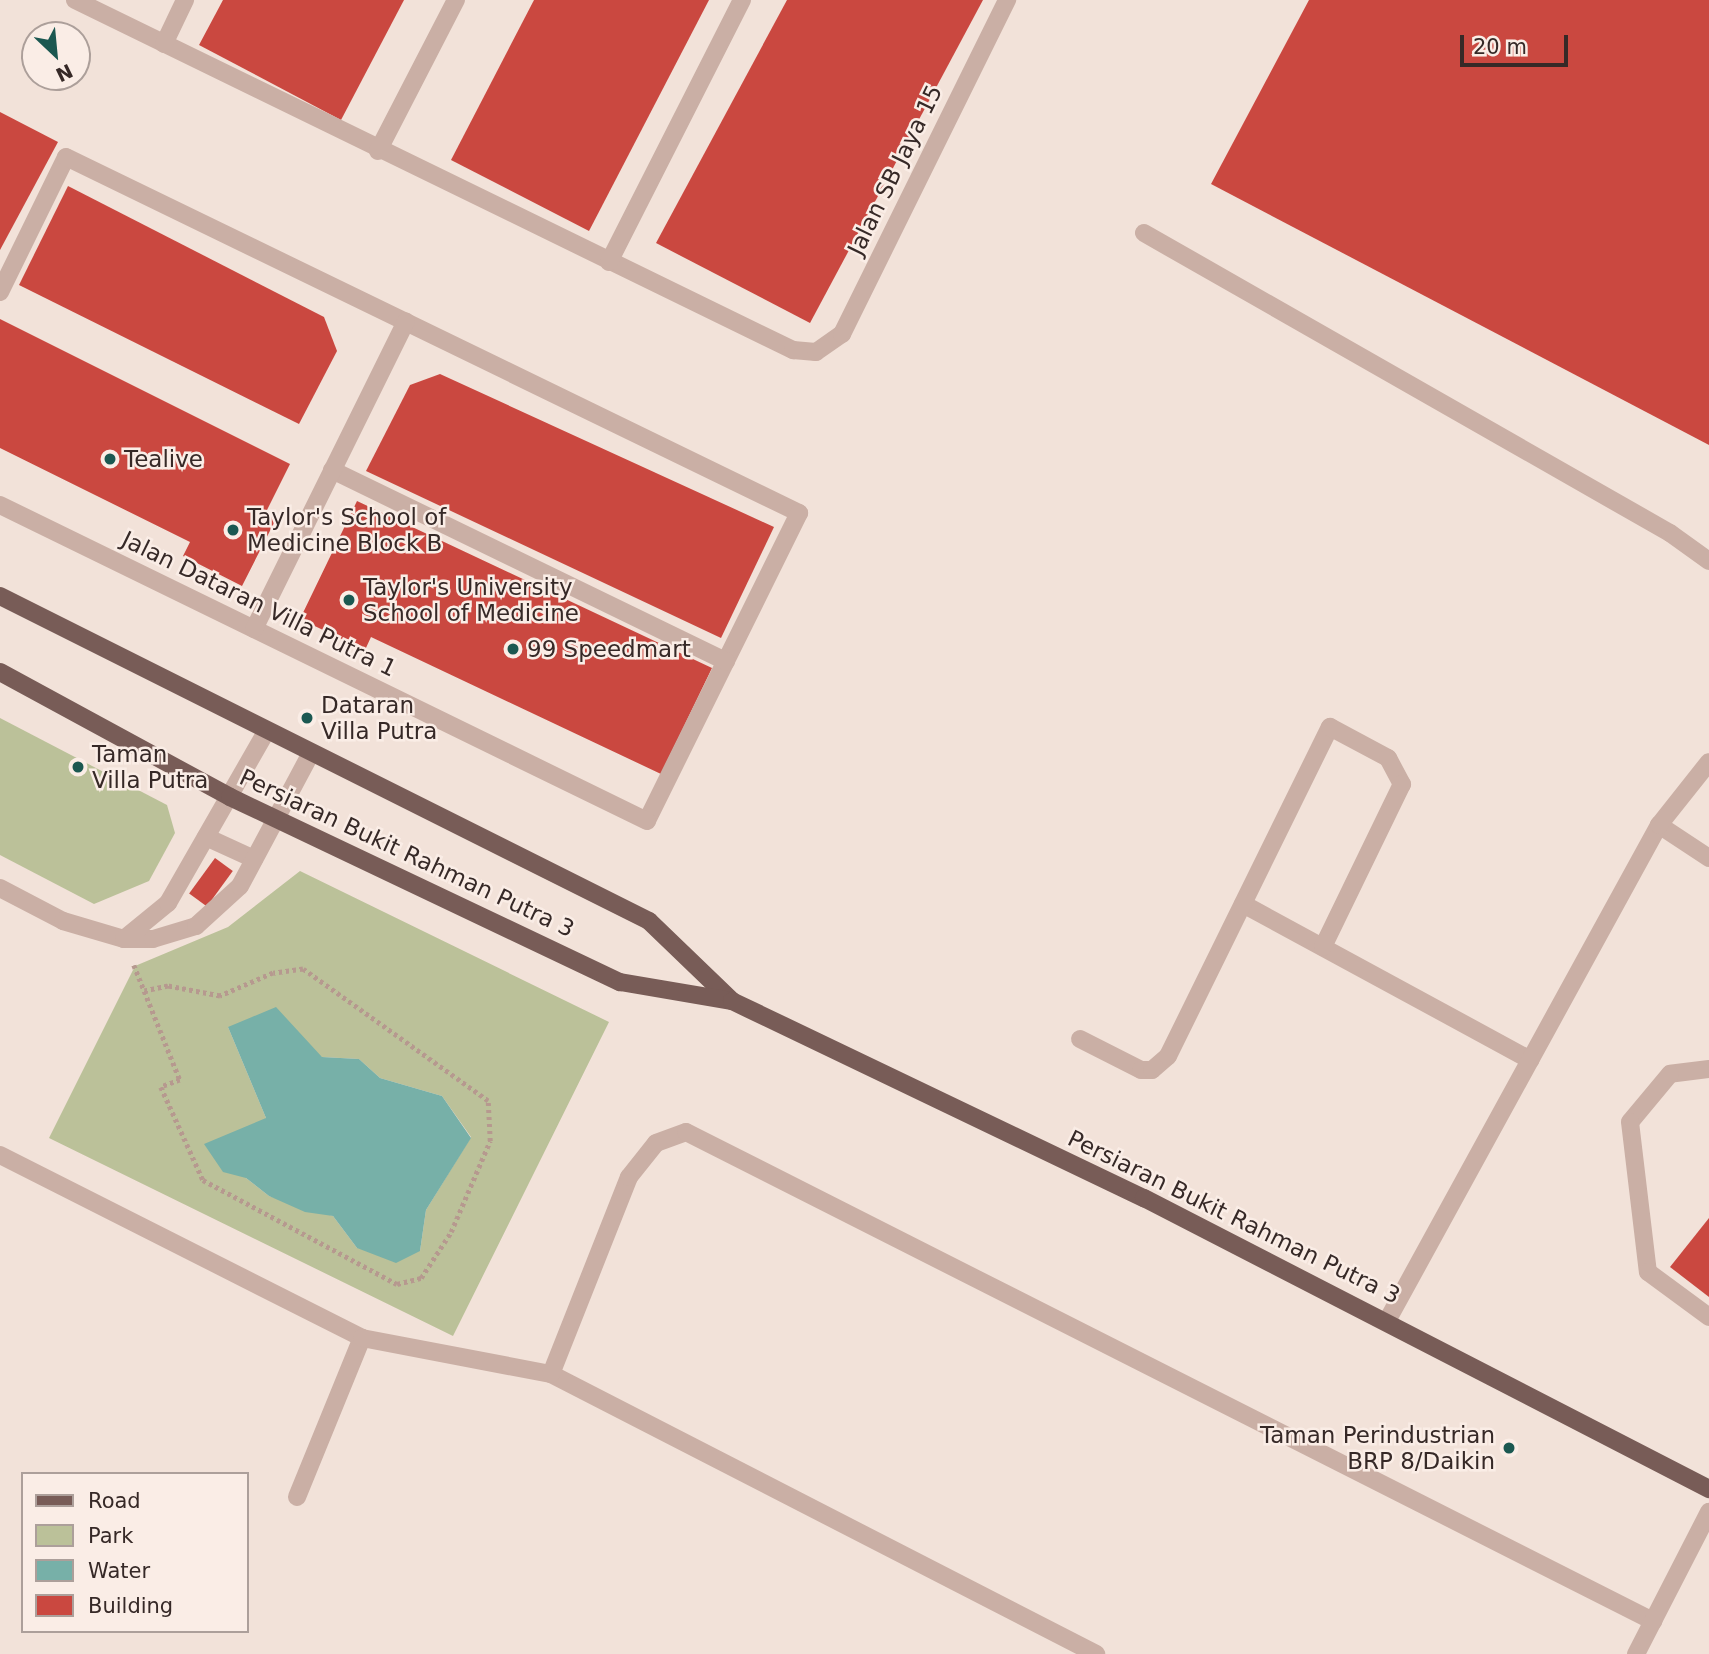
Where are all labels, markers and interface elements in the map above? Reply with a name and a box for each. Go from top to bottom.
north arrow [21,21,91,91]
scale bar [1464,21,1572,65]
text: 20 m [1473,35,1527,59]
text: N [52,60,76,86]
street label: Jalan SB Jaya 15 [842,80,948,260]
place label: Tealive [124,445,203,473]
marker: Tealive [102,451,118,467]
place label: Taylor's School of Medicine Block B [247,503,446,557]
marker: Taylor's School of Medicine Block B [225,522,241,538]
street label: Jalan Dataran Villa Putra 1 [117,525,401,683]
place label: Taylor's University School of Medicine [363,573,579,627]
marker: Taylor's University School of Medicine [341,592,357,608]
place label: 99 Speedmart [527,635,691,663]
marker: 99 Speedmart [505,641,521,657]
place label: Dataran Villa Putra [321,691,437,745]
marker: Dataran Villa Putra [299,710,315,726]
place label: Taman Villa Putra [92,740,208,794]
marker: Taman Villa Putra [70,759,86,775]
street label: Persiaran Bukit Rahman Putra 3 [235,763,579,943]
street label: Persiaran Bukit Rahman Putra 3 [1063,1124,1405,1310]
place label: Taman Perindustrian BRP 8/Daikin [1260,1421,1495,1475]
marker: Taman Perindustrian BRP 8/Daikin [1501,1440,1517,1456]
legend [21,1472,248,1633]
text: Road [88,1489,141,1513]
text: Park [88,1524,133,1548]
text: Water [88,1559,150,1583]
text: Building [88,1594,173,1618]

